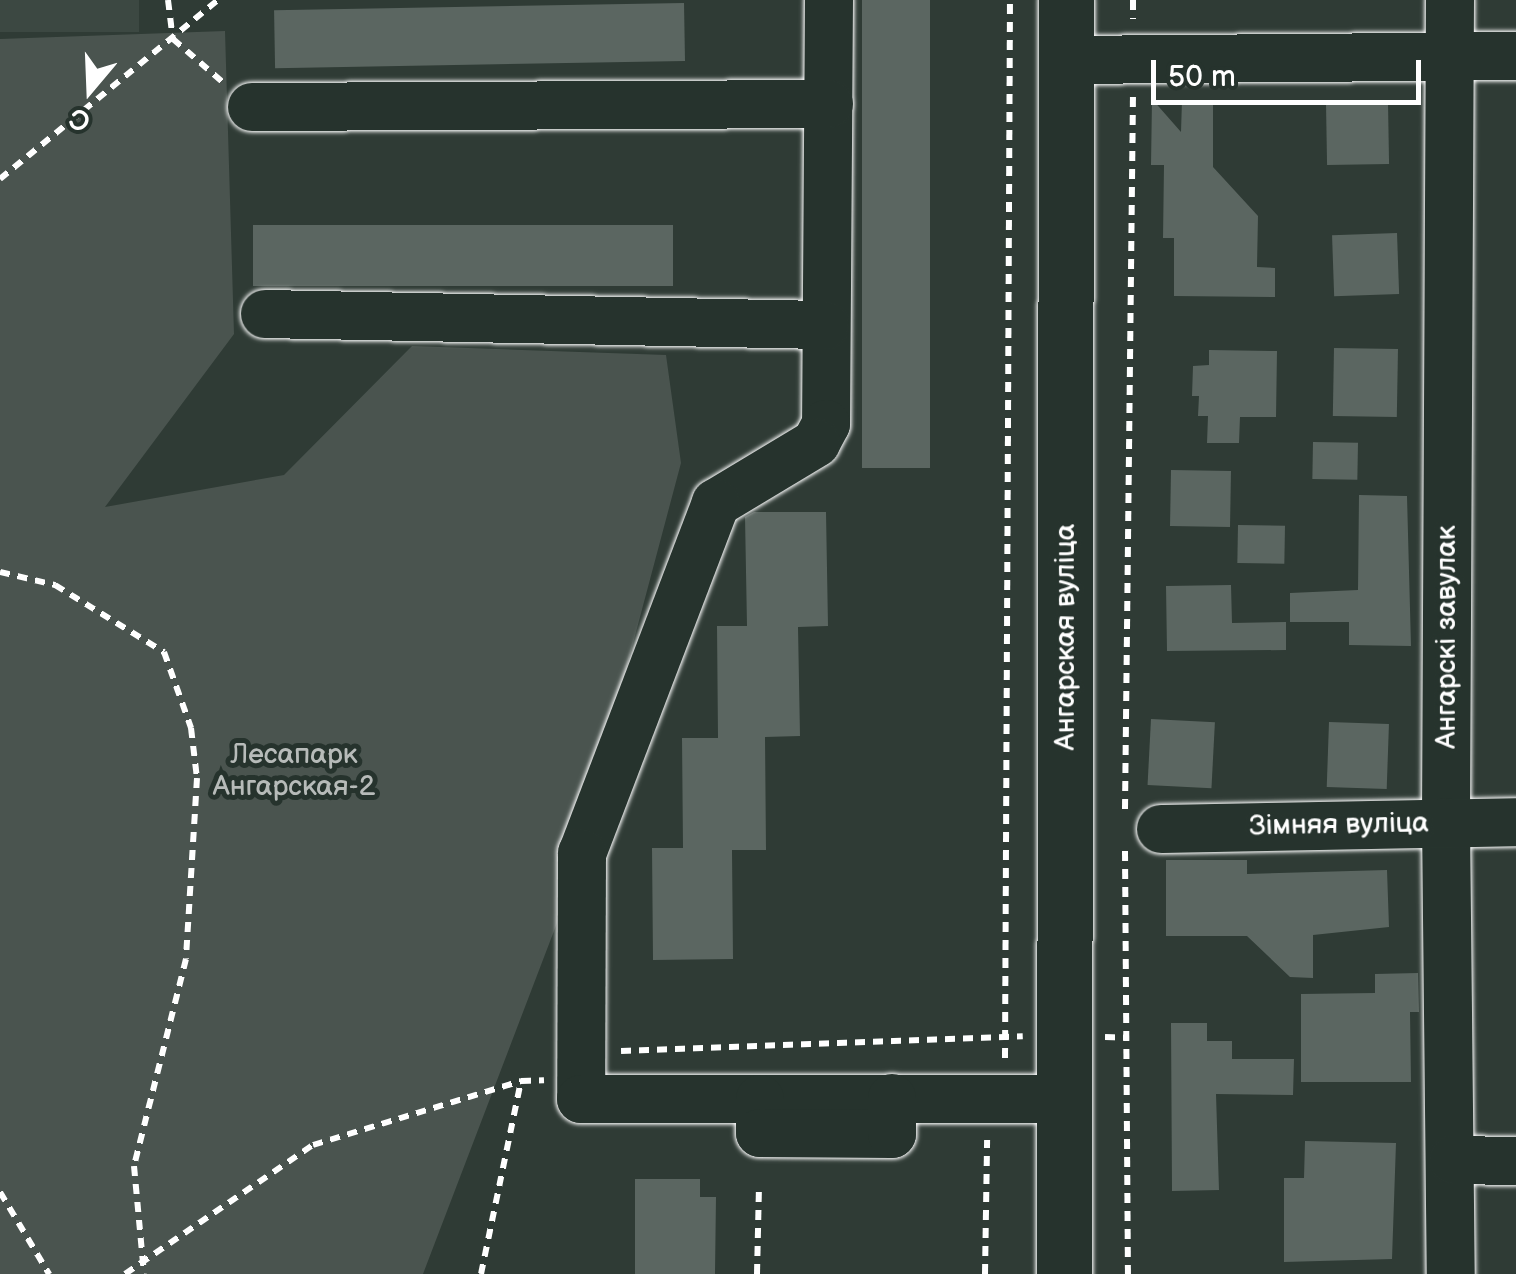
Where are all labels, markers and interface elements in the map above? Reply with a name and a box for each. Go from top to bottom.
north arrow [40,40,140,140]
scale bar [1156,40,1426,102]
text: 50 m [1168,59,1236,95]
text: С [65,100,95,138]
street label: Ангарская вуліца [1049,524,1083,750]
street label: Ангарскі завулак [1430,525,1464,749]
park label: Лесапарк Ангарская-2 [213,738,375,804]
street label: Зімняя вуліца [1249,807,1429,843]

